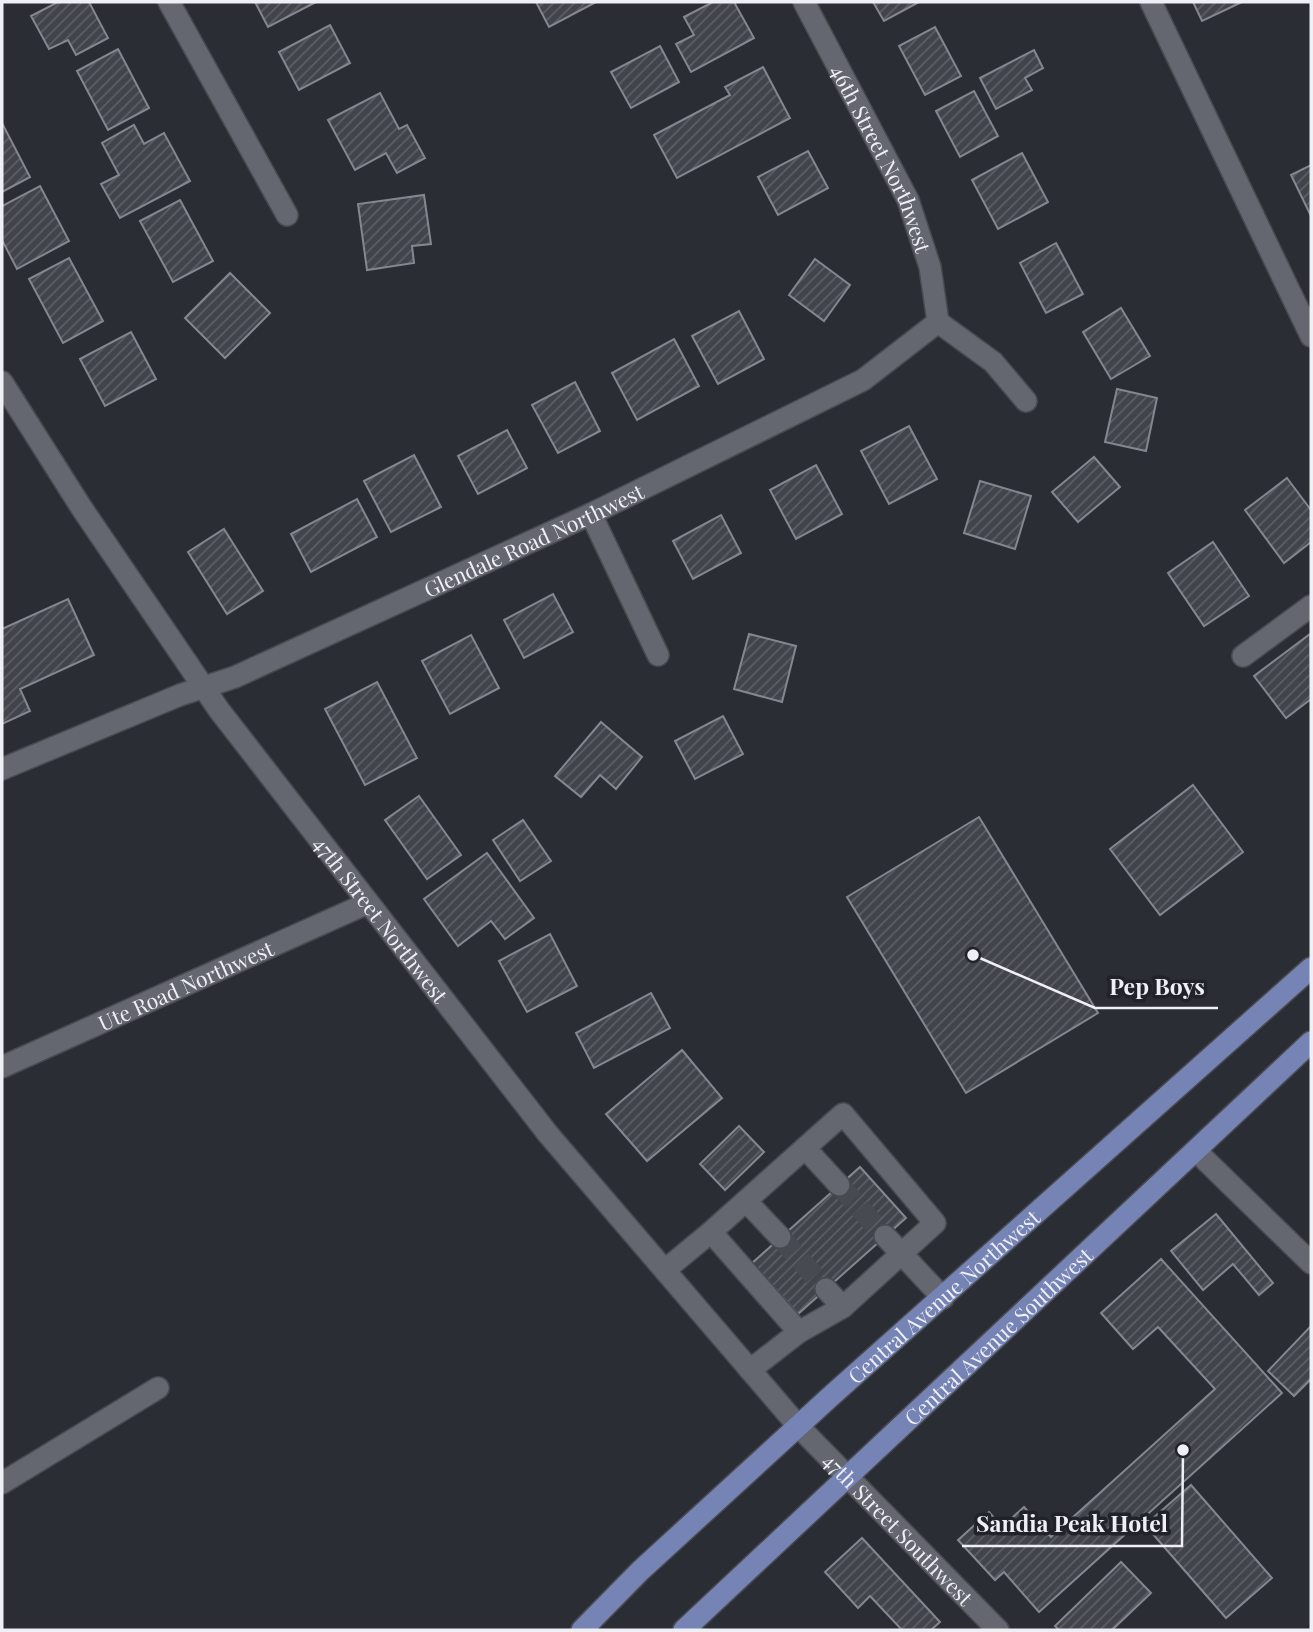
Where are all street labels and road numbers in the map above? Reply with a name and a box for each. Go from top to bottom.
street label: 46th Street Northwest [825,59,938,257]
street label: Glendale Road Northwest [419,476,648,603]
street label: 47th Street Northwest [308,830,455,1008]
street label: Ute Road Northwest [93,933,278,1036]
street label: Central Avenue Northwest [841,1203,1046,1389]
street label: Central Avenue Southwest [898,1240,1098,1431]
street label: 47th Street Southwest [817,1446,980,1611]

